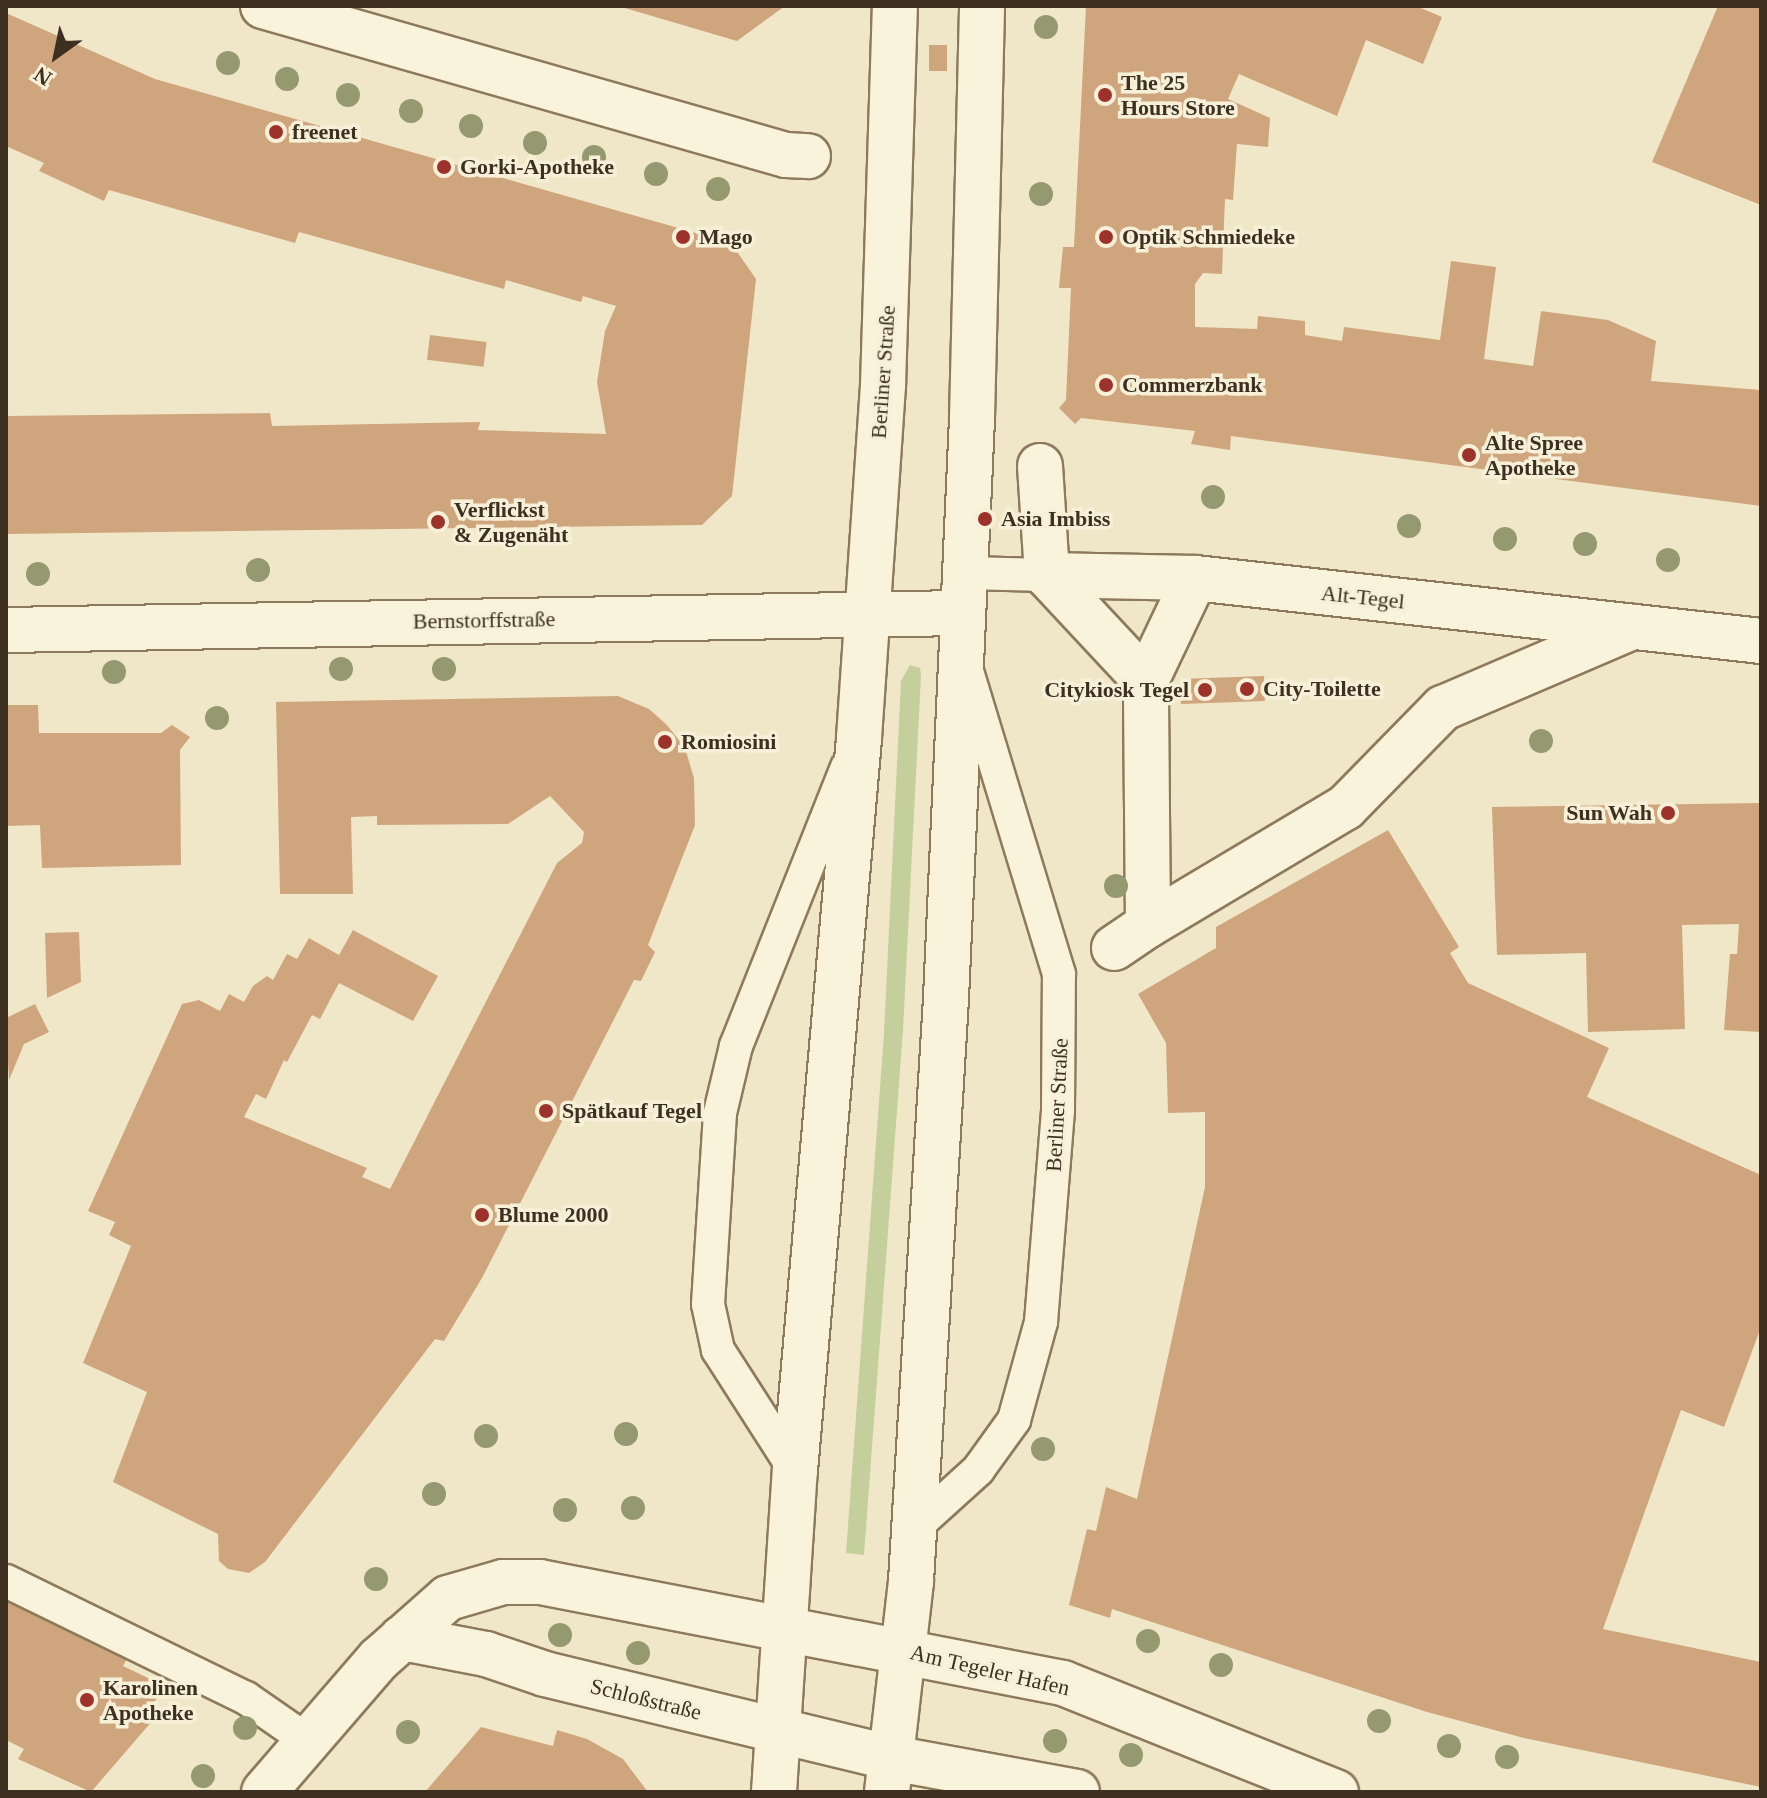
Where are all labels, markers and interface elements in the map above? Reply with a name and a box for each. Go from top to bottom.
north arrow [16,16,96,96]
text: N [29,62,56,91]
place label: The 25 Hours Store [1121,69,1235,120]
marker: The 25 Hours Store [1096,86,1114,104]
place label: freenet [292,119,358,145]
marker: freenet [267,123,285,141]
place label: Gorki-Apotheke [460,154,614,180]
marker: Gorki-Apotheke [435,158,453,176]
place label: Mago [699,224,753,250]
place label: Optik Schmiedeke [1122,224,1295,250]
marker: Mago [674,228,692,246]
marker: Optik Schmiedeke [1097,228,1115,246]
street label: Berliner Straße [865,304,901,440]
place label: Commerzbank [1122,372,1263,398]
marker: Commerzbank [1097,376,1115,394]
place label: Alte Spree Apotheke [1485,429,1583,480]
marker: Alte Spree Apotheke [1460,446,1478,464]
place label: Verflickst & Zugenäht [454,496,568,548]
place label: Asia Imbiss [1001,506,1110,532]
marker: Asia Imbiss [976,510,994,528]
marker: Verflickst & Zugenäht [429,513,447,531]
street label: Alt-Tegel [1320,579,1406,615]
street label: Bernstorffstraße [413,606,555,634]
place label: City-Toilette [1263,676,1381,702]
place label: Citykiosk Tegel [1044,677,1189,703]
marker: City-Toilette [1238,680,1256,698]
marker: Citykiosk Tegel [1196,681,1214,699]
place label: Romiosini [681,729,776,755]
marker: Romiosini [656,733,674,751]
place label: Sun Wah [1566,800,1652,826]
marker: Sun Wah [1659,804,1677,822]
street label: Berliner Straße [1040,1038,1074,1172]
place label: Spätkauf Tegel [562,1098,702,1124]
marker: Spätkauf Tegel [537,1102,555,1120]
place label: Blume 2000 [498,1202,609,1228]
marker: Blume 2000 [473,1206,491,1224]
street label: Am Tegeler Hafen [907,1639,1073,1701]
street label: Schloßstraße [588,1672,704,1726]
place label: Karolinen Apotheke [103,1674,198,1726]
marker: Karolinen Apotheke [78,1691,96,1709]

